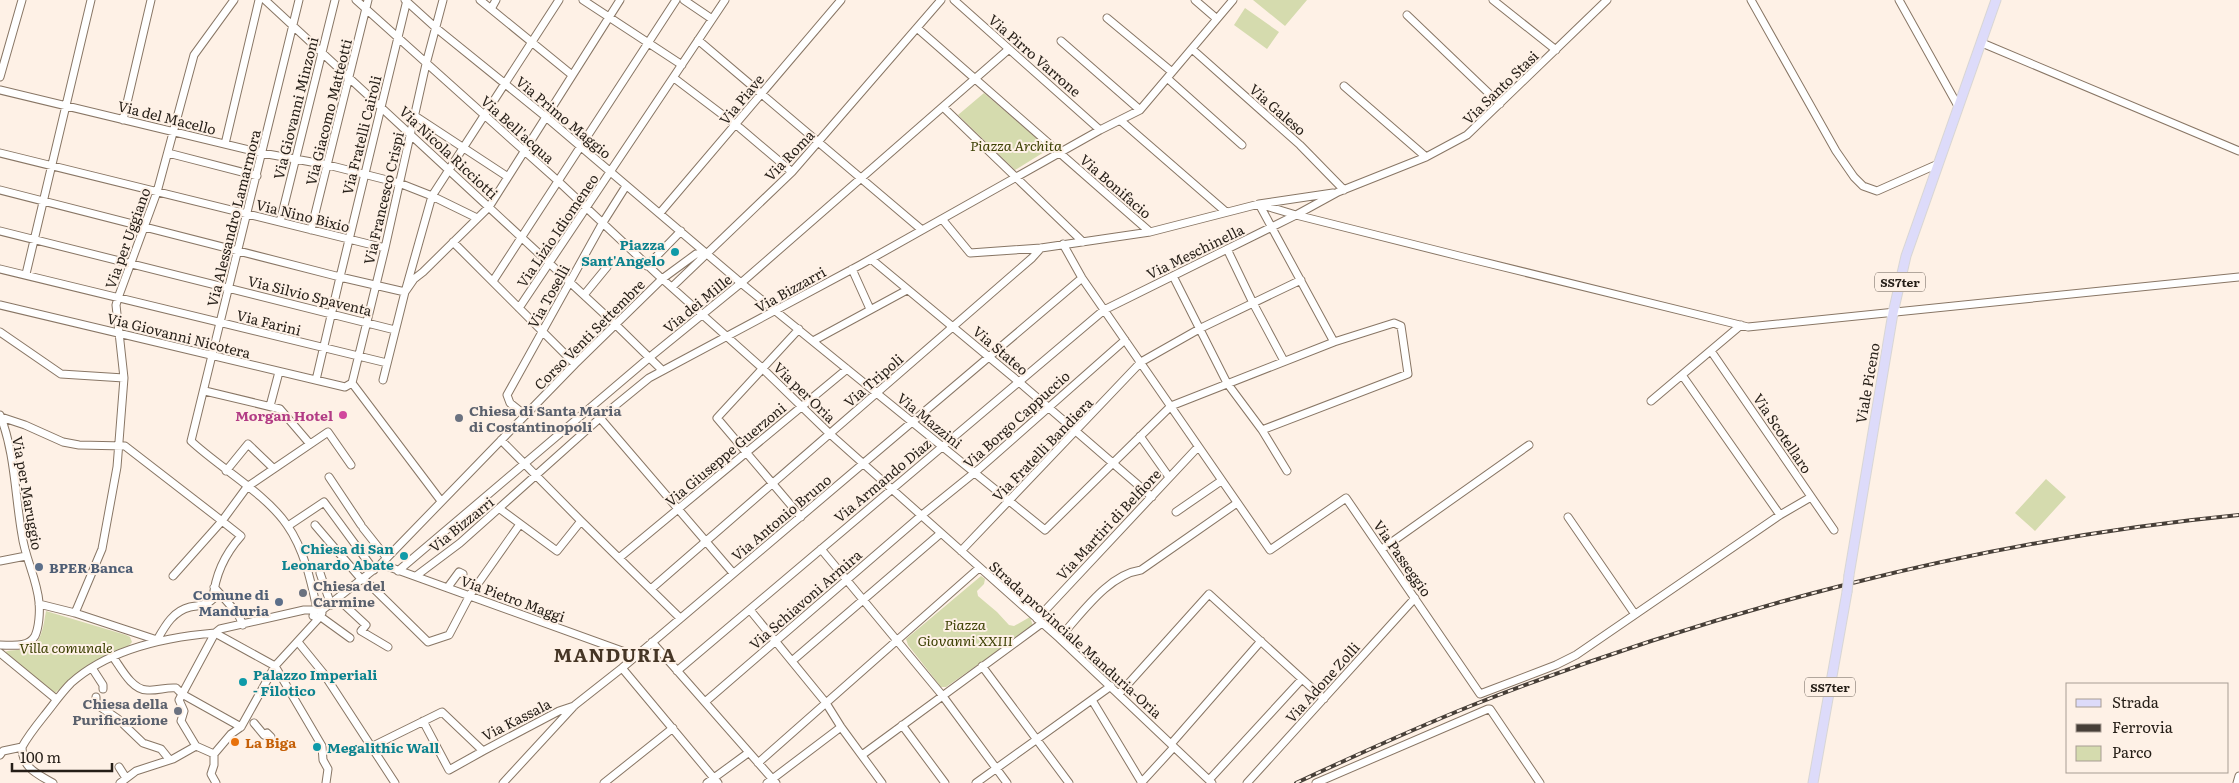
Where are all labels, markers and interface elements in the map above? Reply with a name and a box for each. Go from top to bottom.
street label: Via Pirro Varrone [984,9,1086,101]
street label: Via Giovanni Minzoni [268,34,322,181]
street label: Via Giacomo Matteotti [300,36,356,188]
street label: Via Santo Stasi [1458,45,1543,128]
street label: Via Piave [714,69,768,129]
street label: Via Primo Maggio [512,71,616,163]
street label: Via Fratelli Cairoli [336,73,386,197]
street label: Via Galeso [1245,79,1311,139]
street label: Via Bell'acqua [477,90,560,168]
street label: Via del Macello [116,95,218,139]
street label: Via Nicola Ricciotti [395,101,503,203]
street label: Via Roma [760,125,819,185]
street label: Via Alessandro Lamarmora [201,127,265,309]
street label: Via Francesco Crispi [358,129,408,266]
park label: Piazza Archita [970,135,1062,155]
street label: Via Bonifacio [1076,149,1156,223]
street label: Via Lizio Idiomeneo [511,169,603,291]
street label: Via per Uggiano [99,185,155,291]
street label: Via Nino Bixio [254,194,352,236]
street label: Via Meschinella [1143,219,1248,283]
place label: Piazza Sant'Angelo [581,234,666,270]
marker: Piazza Sant'Angelo [669,246,681,258]
street label: Via Toselli [522,260,574,331]
street label: Via Bizzarri [751,261,829,317]
street label: Via dei Mille [658,269,736,337]
street label: Via Silvio Spaventa [246,270,375,320]
road number: SS7ter [1875,272,1925,292]
street label: Corso Venti Settembre [529,274,649,394]
street label: Via Farini [235,304,304,340]
street label: Via Giovanni Nicotera [105,307,253,363]
street label: Via Stateo [969,321,1033,379]
street label: Viale Piceno [1850,341,1884,425]
street label: Via Tripoli [839,348,907,411]
street label: Via per Oria [769,357,841,427]
street label: Via Borgo Cappuccio [958,366,1074,472]
street label: Via Mazzini [893,387,967,453]
street label: Via Scotellaro [1749,389,1817,477]
street label: Via Fratelli Bandiera [987,392,1097,505]
street label: Via Giuseppe Guerzoni [660,397,790,510]
place label: Chiesa di Santa Maria di Costantinopoli [469,400,622,436]
place label: Morgan Hotel [235,405,333,425]
marker: Morgan Hotel [337,409,349,421]
marker: Chiesa di Santa Maria di Costantinopoli [453,412,465,424]
street label: Via Armando Diaz [829,433,935,527]
street label: Via per Maruggio [8,434,48,552]
street label: Via Martiri di Belfiore [1051,464,1165,584]
street label: Via Antonio Bruno [727,469,835,565]
street label: Via Bizzarri [424,491,498,556]
street label: Via Passeggio [1369,516,1437,600]
place label: Chiesa di San Leonardo Abate [282,538,394,574]
street label: Via Schiavoni Armira [744,544,866,653]
marker: Chiesa di San Leonardo Abate [398,550,410,562]
street label: Strada provinciale Manduria-Oria [985,556,1167,722]
place label: BPER Banca [49,557,134,577]
marker: BPER Banca [33,561,45,573]
street label: Via Pietro Maggi [458,570,568,626]
place label: Chiesa del Carmine [313,575,385,611]
place label: Comune di Manduria [193,584,270,620]
marker: Chiesa del Carmine [297,587,309,599]
marker: Comune di Manduria [273,596,285,608]
park label: Piazza Giovanni XXIII [918,614,1012,650]
park label: Villa comunale [19,637,113,657]
street label: Via Adone Zolli [1280,637,1364,727]
district label: MANDURIA [553,640,677,668]
place label: Palazzo Imperiali - Filotico [253,664,377,700]
marker: Palazzo Imperiali - Filotico [237,676,249,688]
road number: SS7ter [1805,678,1855,696]
legend [2066,683,2229,773]
text: Strada [2112,690,2160,713]
place label: Chiesa della Purificazione [72,693,169,729]
street label: Via Kassala [478,693,555,745]
marker: Chiesa della Purificazione [172,705,184,717]
text: Ferrovia [2112,715,2174,738]
place label: La Biga [245,732,297,752]
marker: La Biga [229,736,241,748]
place label: Megalithic Wall [327,737,439,757]
scale bar [12,740,112,772]
text: Parco [2112,740,2152,763]
marker: Megalithic Wall [311,741,323,753]
text: 100 m [20,745,61,768]

